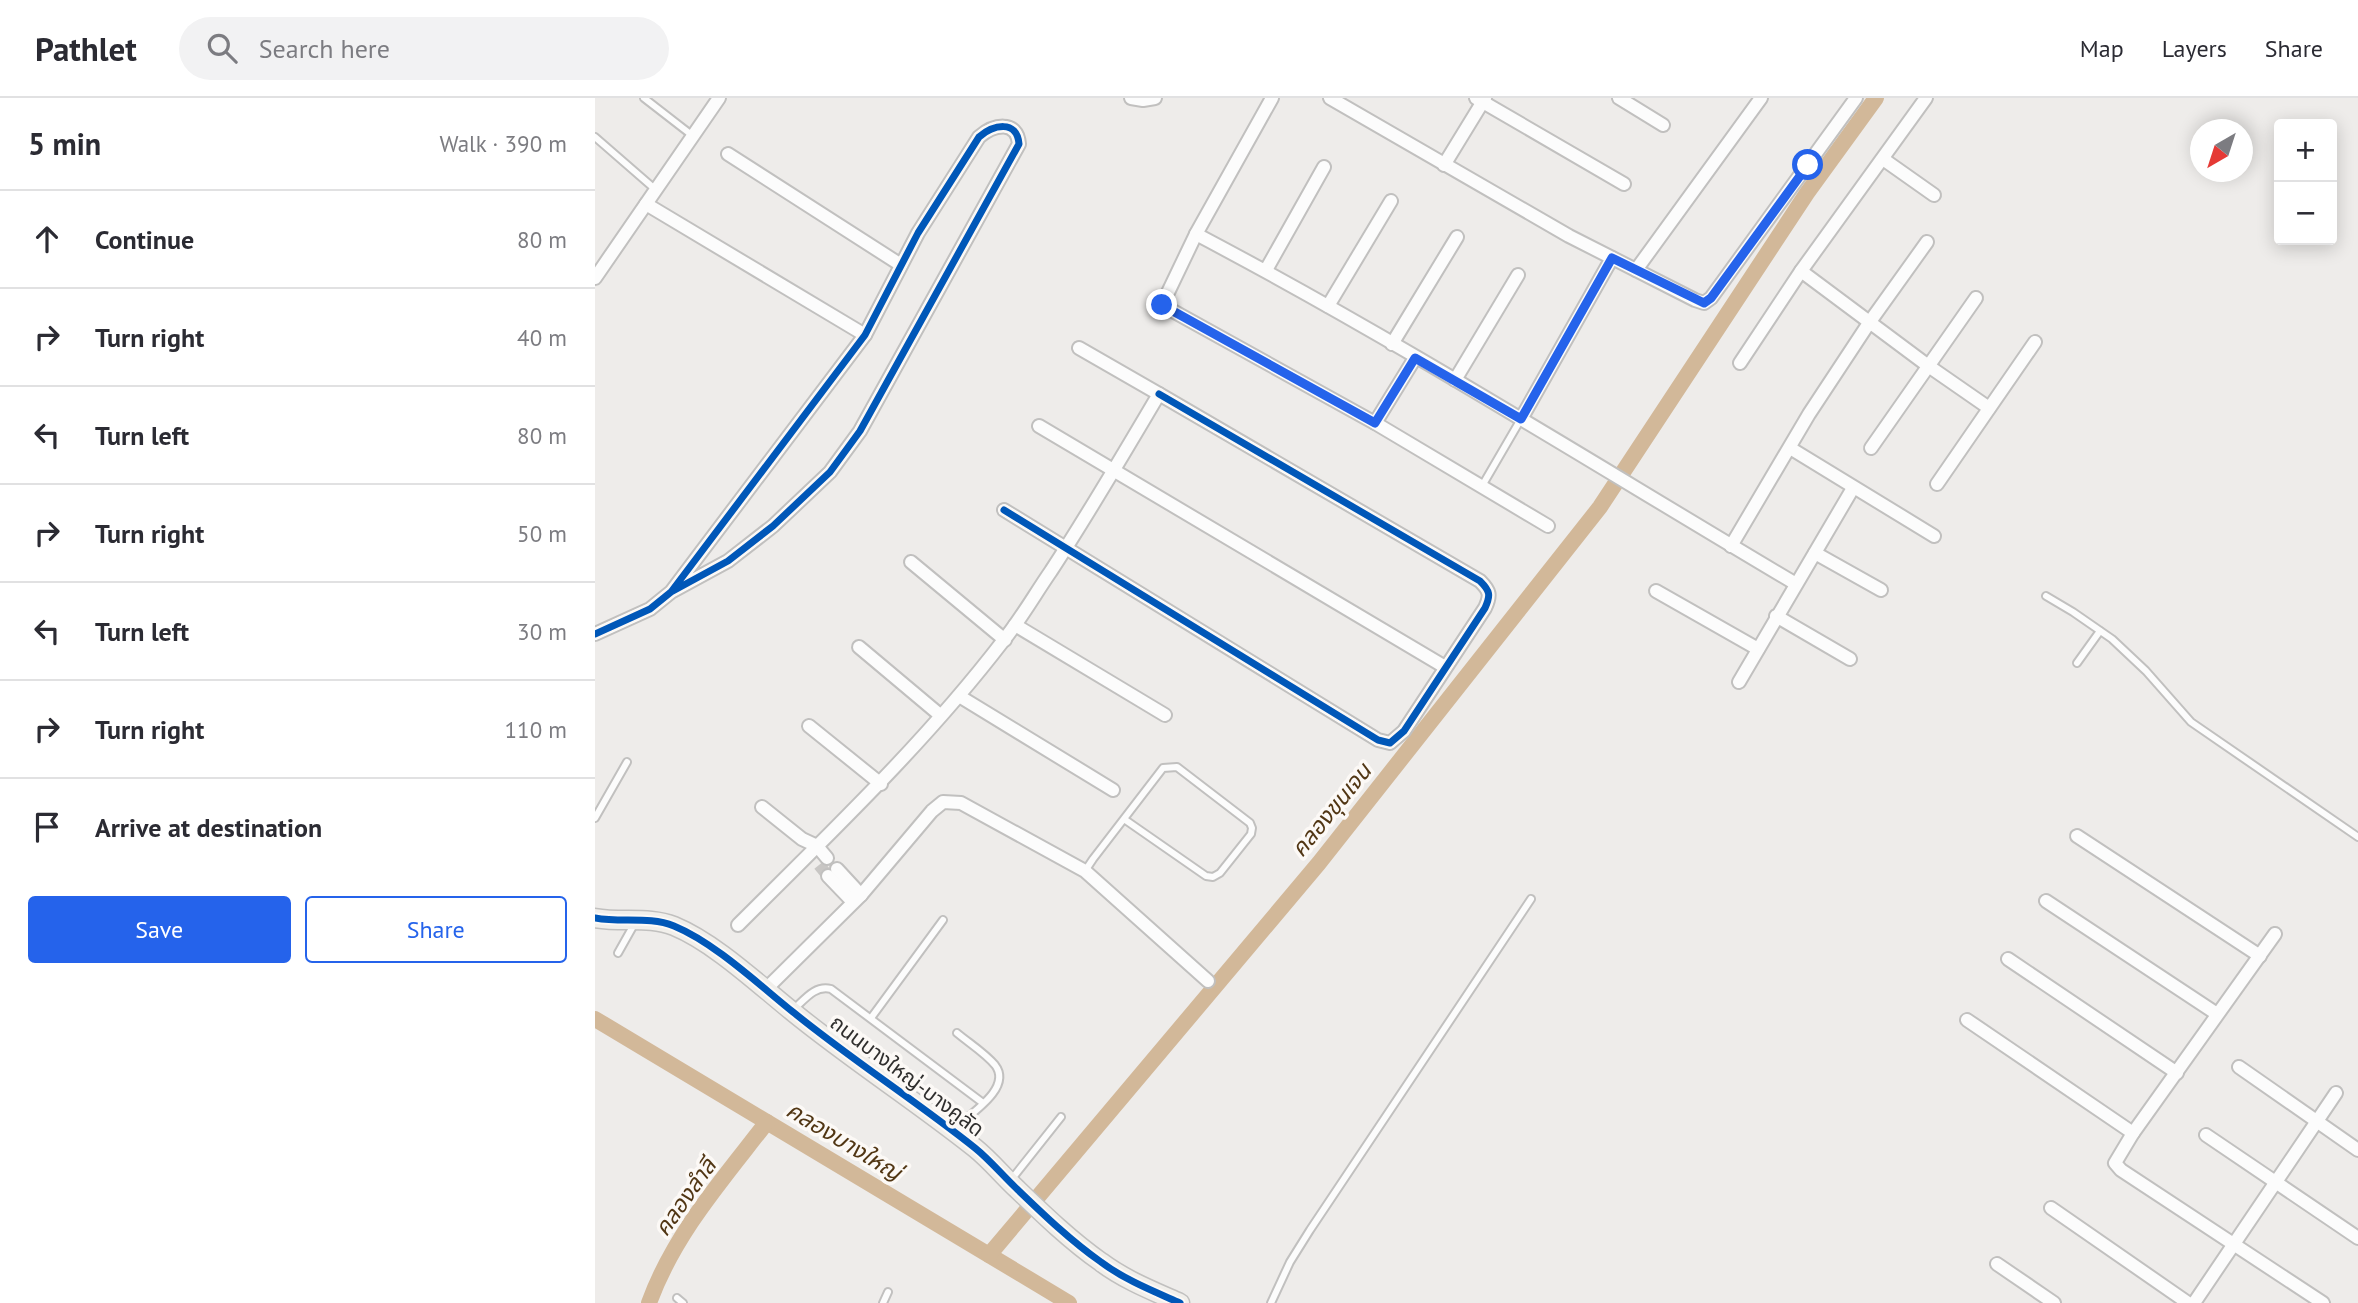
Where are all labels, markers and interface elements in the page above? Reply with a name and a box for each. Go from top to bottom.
search box [179,17,669,80]
text: Pathlet [35,27,137,70]
icon: search [203,29,241,67]
text: Search here [259,32,390,65]
text: Map [2080,33,2124,64]
text: Layers [2162,33,2227,64]
text: Share [2265,33,2323,64]
north arrow [2190,119,2253,182]
map controls [2274,119,2337,245]
button: + [2274,119,2337,182]
text: 5 min [28,124,101,163]
text: Walk · 390 m [440,129,567,158]
route start [1792,149,1823,180]
button: − [2274,182,2337,245]
icon: ahead [28,220,66,258]
text: Continue [95,223,194,256]
text: 80 m [517,225,567,254]
route end [1146,289,1177,320]
icon: right [28,318,66,356]
text: Turn right [95,321,204,354]
text: 40 m [517,323,567,352]
icon: left [28,416,66,454]
text: Turn left [95,419,189,452]
text: 80 m [517,421,567,450]
icon: right [28,514,66,552]
text: Turn right [95,517,204,550]
text: 50 m [517,519,567,548]
icon: left [28,612,66,650]
text: Turn left [95,615,189,648]
text: 30 m [517,617,567,646]
icon: right [28,710,66,748]
text: Turn right [95,713,204,746]
text: 110 m [505,715,567,744]
water label: คลองขุนเจน [1284,756,1378,862]
icon: arrive [28,808,66,846]
text: Arrive at destination [95,811,322,844]
button: Save [28,896,291,963]
button: Share [305,896,567,963]
street label: ถนนบางใหญ่-บางคูลัด [825,1009,990,1142]
water label: คลองบางใหญ่ [781,1095,910,1188]
water label: คลองลำลี [647,1150,723,1241]

